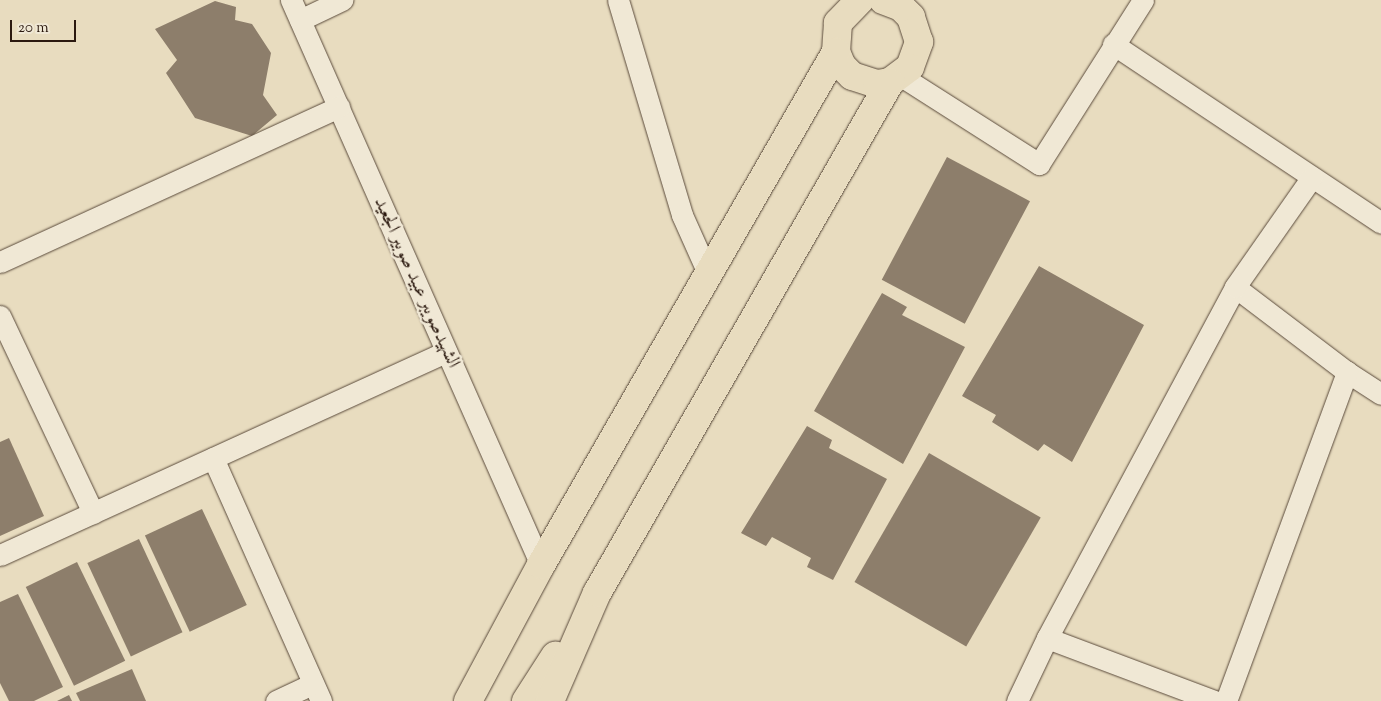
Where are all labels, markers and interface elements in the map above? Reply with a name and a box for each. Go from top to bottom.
scale bar [12,10,79,42]
text: 20 m [18,18,49,39]
street label: الشهيدصويبر عبيد صوبير الجعيد [368,194,464,372]

